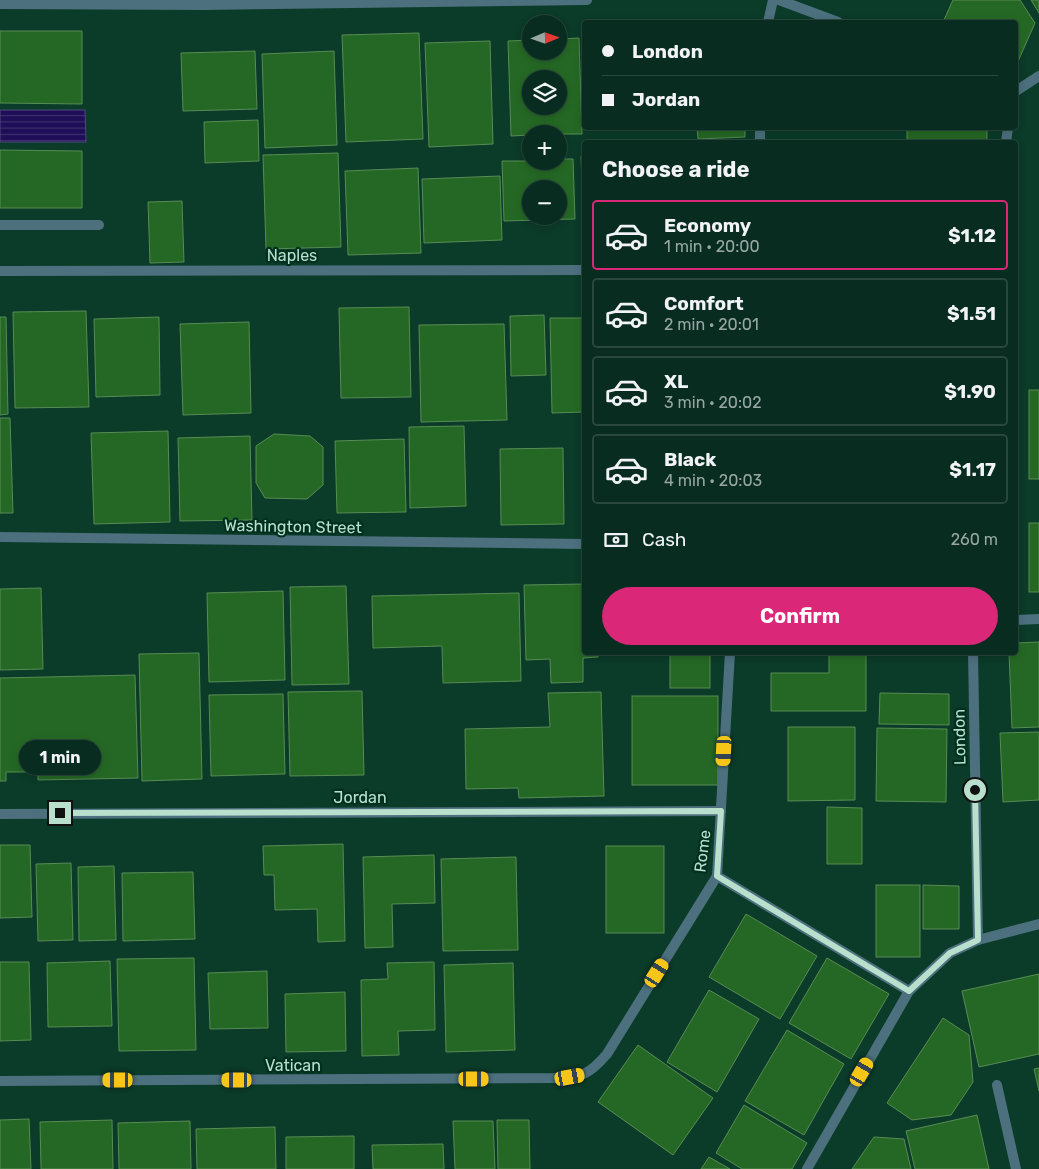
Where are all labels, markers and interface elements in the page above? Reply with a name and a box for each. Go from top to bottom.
north arrow [522,15,568,60]
map controls [522,15,567,225]
text: London [632,40,703,63]
button: layers [522,70,567,115]
text: Jordan [632,88,700,111]
button: + [522,125,567,170]
text: Choose a ride [602,156,749,183]
button: − [522,180,567,225]
icon: car [604,213,649,258]
text: Economy [664,214,751,237]
text: $1.12 [948,224,996,247]
text: 1 min · 20:00 [664,237,760,256]
street label: Naples [267,246,317,265]
icon: car [604,291,649,336]
text: Comfort [664,292,744,315]
text: $1.51 [947,302,996,325]
text: 2 min · 20:01 [664,315,759,334]
icon: car [604,369,649,414]
text: XL [664,370,688,393]
text: $1.90 [944,380,996,403]
text: 3 min · 20:02 [664,393,762,412]
icon: car [604,447,649,492]
text: Black [664,448,716,471]
text: $1.17 [949,458,996,481]
text: 4 min · 20:03 [664,471,762,490]
street label: Washington Street [224,516,362,537]
icon: cash [602,526,630,554]
text: Cash [642,528,686,551]
text: 260 m [951,530,998,549]
button: Confirm [602,587,998,645]
street label: London [950,709,969,765]
car [715,736,732,766]
callout: 1 min [19,740,101,776]
text: 1 min [40,748,80,767]
route start [964,779,986,801]
street label: Jordan [333,788,387,807]
route end [49,802,71,824]
street label: Rome [690,829,715,873]
car [642,956,671,990]
car [848,1055,875,1089]
street label: Vatican [265,1056,321,1075]
car [553,1067,586,1087]
car [459,1072,489,1087]
car [103,1073,133,1088]
car [222,1073,252,1088]

